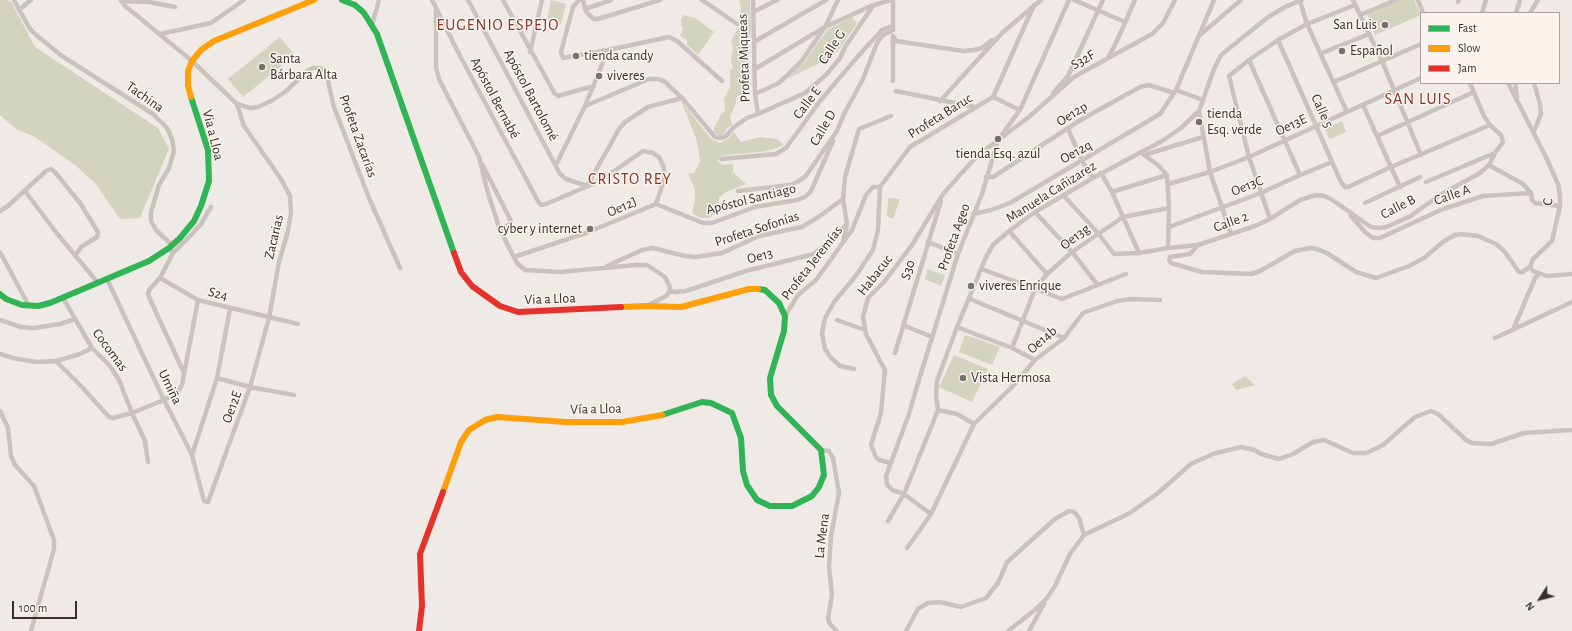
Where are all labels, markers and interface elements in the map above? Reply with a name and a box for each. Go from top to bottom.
legend [1420,12,1560,84]
street label: Profeta Miqueas [734,13,754,103]
district label: EUGENIO ESPEJO [437,15,559,35]
place label: San Luis [1333,17,1377,33]
marker: San Luis [1380,20,1390,30]
text: Fast [1458,22,1477,34]
street label: Calle G [815,27,849,67]
text: Slow [1458,42,1480,54]
place label: Español [1350,43,1393,59]
street label: Apóstol Bartolomé [500,46,562,144]
marker: Español [1337,46,1347,56]
street label: S32F [1068,47,1098,73]
place label: tienda candy [584,48,654,64]
place label: Santa Bárbara Alta [270,51,338,84]
marker: tienda candy [571,51,581,61]
street label: Apóstol Bernabé [467,55,523,141]
marker: Santa Bárbara Alta [257,62,267,72]
text: Jam [1458,62,1477,74]
place label: viveres [607,68,645,84]
marker: viveres [594,71,604,81]
street label: Tachina [123,78,167,116]
street label: Calle E [789,83,825,123]
district label: SAN LUIS [1385,89,1451,109]
street label: Profeta Baruc [905,90,975,142]
street label: Calle 5 [1307,91,1337,131]
street label: Profeta Zacarías [335,92,381,180]
street label: Oe12p [1053,98,1091,130]
place label: tienda Esq. verde [1207,106,1262,138]
street label: Calle D [806,107,840,149]
street label: Via a Lloa [199,108,227,162]
street label: Oe13E [1273,110,1309,140]
marker: tienda Esq. verde [1194,117,1204,127]
marker: tienda Esq. azul [993,134,1003,144]
street label: Oe12q [1057,136,1095,168]
place label: tienda Esq. azul [956,146,1040,162]
street label: Manuela Cañizarez [1003,158,1099,226]
district label: CRISTO REY [588,169,672,189]
street label: Oe13C [1228,172,1266,200]
street label: Apóstol Santiago [704,180,798,218]
street label: Calle A [1432,181,1472,209]
street label: Calle B [1378,191,1418,223]
street label: Oe12J [605,193,639,221]
street label: C [1539,198,1557,206]
street label: Profeta Ageo [934,201,974,273]
street label: Profeta Sofonías [713,207,801,251]
street label: Calle 2 [1211,208,1251,236]
street label: Zacarias [261,213,287,261]
street label: Oe13g [1057,220,1093,254]
place label: cyber y internet [498,221,582,237]
street label: Profeta Jeremías [778,223,846,303]
marker: cyber y internet [585,224,595,234]
street label: Oe13 [745,245,775,267]
street label: Habacuc [854,251,896,299]
street label: S30 [897,258,919,282]
place label: viveres Enrique [979,278,1061,294]
marker: viveres Enrique [966,281,976,291]
street label: S24 [206,283,230,305]
street label: Via a Lloa [524,290,576,308]
street label: Oe14b [1024,322,1060,358]
street label: Cocomas [89,325,131,375]
street label: Umiña [154,367,186,407]
place label: Vista Hermosa [971,370,1051,386]
marker: Vista Hermosa [958,373,968,383]
street label: Oe12E [218,388,246,426]
street label: Vía a Lloa [570,400,622,418]
street label: La Mena [811,512,833,560]
north arrow [1520,579,1560,619]
scale bar [14,593,79,619]
text: N [1523,600,1537,613]
text: 100 m [19,602,47,614]

